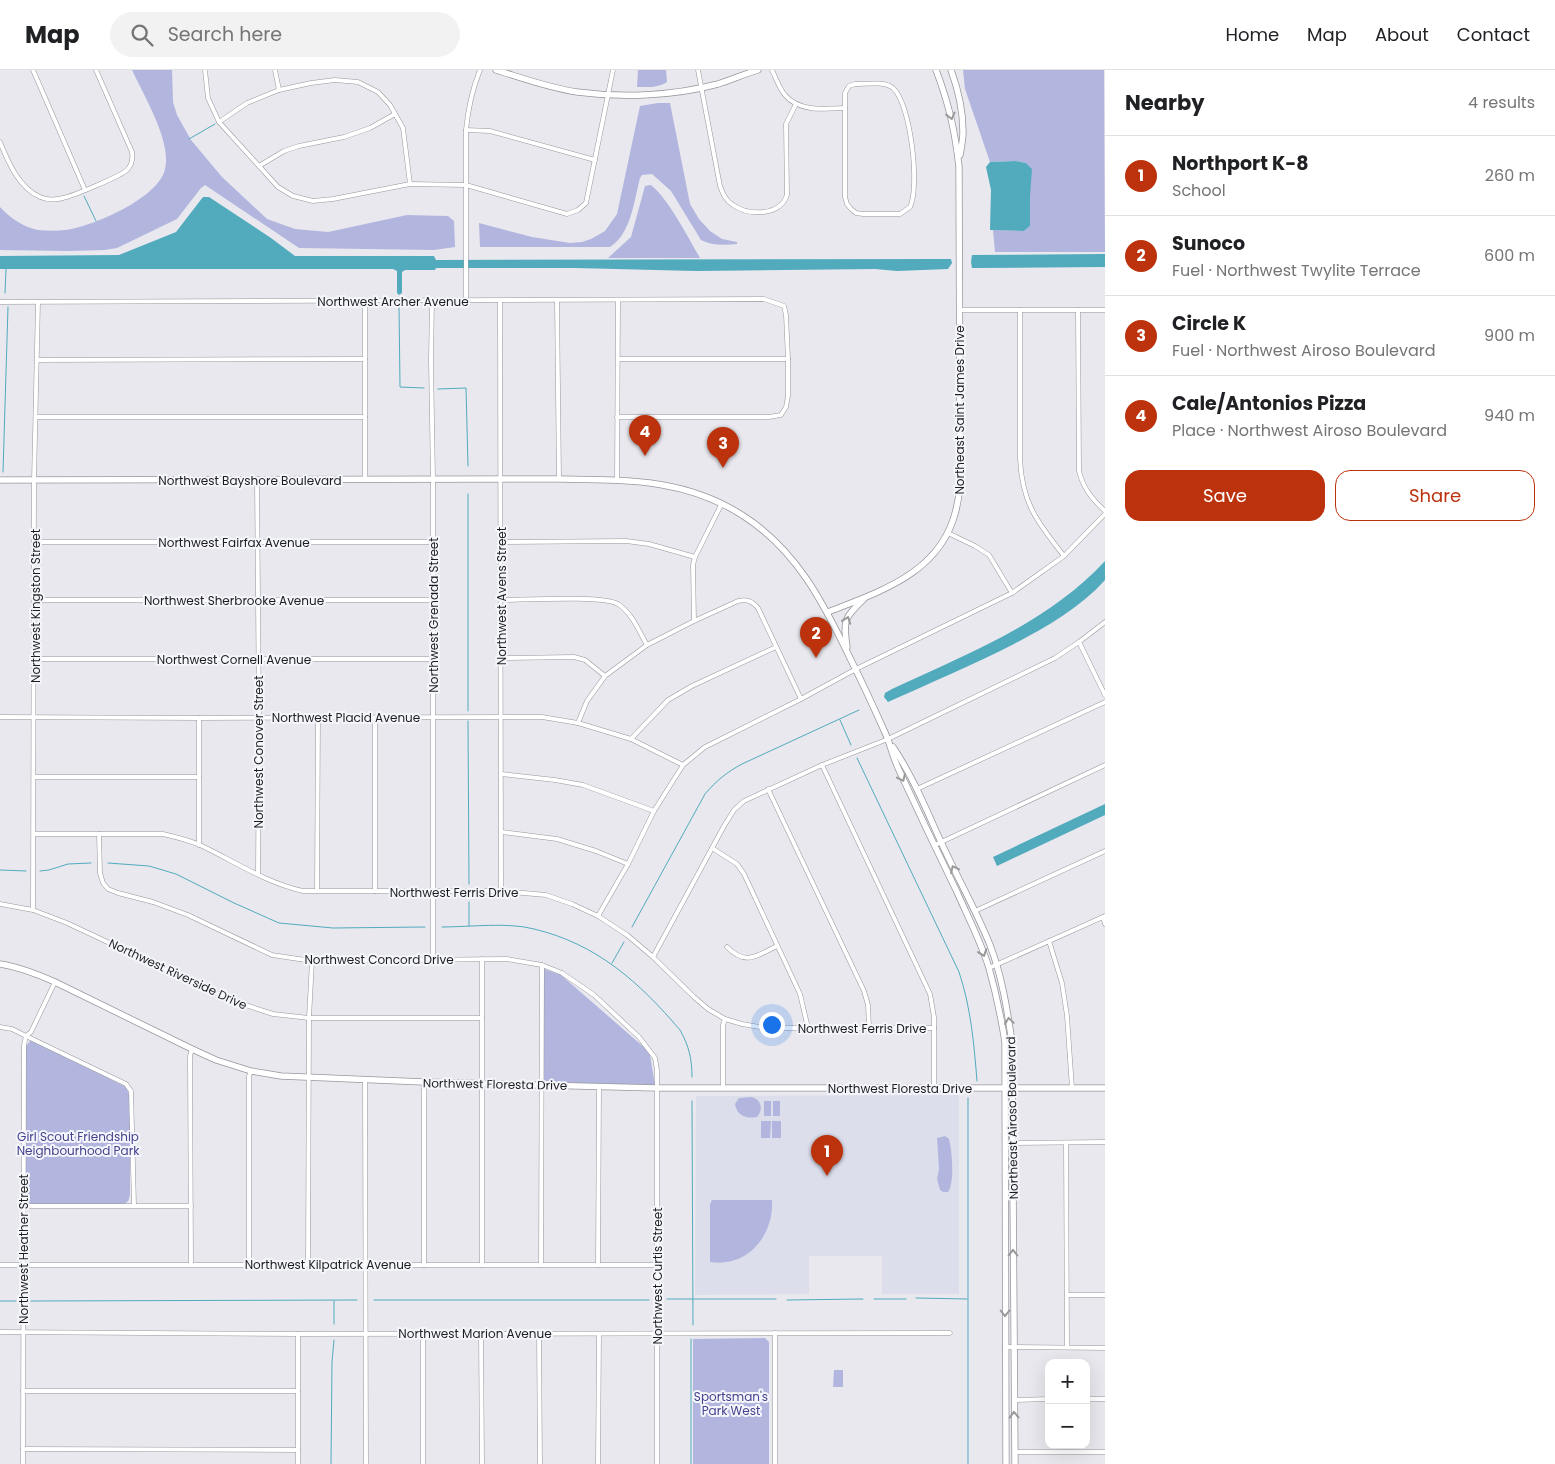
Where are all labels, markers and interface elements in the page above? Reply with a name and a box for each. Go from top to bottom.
search box [110,12,460,57]
text: Map [25,18,80,51]
icon: search [128,21,156,49]
text: Search here [168,21,282,48]
text: Home [1225,22,1279,47]
text: Map [1307,22,1347,47]
text: About [1375,22,1429,47]
text: Contact [1457,22,1530,47]
text: Nearby [1125,88,1205,117]
text: 4 results [1468,91,1535,114]
one-way arrow [945,112,956,121]
text: Northport K-8 [1172,150,1309,177]
text: 1 [1138,164,1144,187]
text: 260 m [1485,164,1535,187]
text: School [1172,179,1226,202]
text: Sunoco [1172,230,1245,257]
text: 2 [1136,244,1146,267]
text: 600 m [1484,244,1535,267]
text: Fuel · Northwest Twylite Terrace [1172,259,1421,282]
street label: Northwest Archer Avenue [317,293,469,310]
text: Circle K [1172,310,1246,337]
text: 3 [1136,324,1146,347]
text: 900 m [1484,324,1535,347]
street label: Northeast Saint James Drive [951,325,968,495]
text: Fuel · Northwest Airoso Boulevard [1172,339,1436,362]
text: Cale/Antonios Pizza [1172,390,1366,417]
text: 4 [1136,404,1146,427]
text: 940 m [1484,404,1535,427]
pin: 4 [629,415,661,456]
text: Place · Northwest Airoso Boulevard [1172,419,1447,442]
pin: 3 [707,427,739,468]
button: Save [1125,470,1325,521]
button: Share [1335,470,1535,521]
street label: Northwest Bayshore Boulevard [158,472,342,489]
street label: Northwest Avens Street [493,527,510,665]
street label: Northwest Kingston Street [27,529,44,683]
street label: Northwest Fairfax Avenue [158,534,310,551]
street label: Northwest Grenada Street [425,537,442,693]
street label: Northwest Sherbrooke Avenue [144,592,324,609]
one-way arrow [842,616,852,625]
pin: 2 [800,617,832,658]
street label: Northwest Cornell Avenue [157,651,311,668]
street label: Northwest Conover Street [250,675,267,829]
street label: Northwest Placid Avenue [272,709,420,726]
one-way arrow [896,773,907,782]
one-way arrow [950,865,960,874]
street label: Northwest Ferris Drive [390,884,518,901]
street label: Northwest Riverside Drive [106,934,250,1014]
one-way arrow [978,948,988,957]
street label: Northwest Concord Drive [304,951,454,968]
your location [759,1012,785,1038]
one-way arrow [1004,1016,1015,1024]
street label: Northwest Ferris Drive [798,1020,926,1037]
street label: Northeast Airoso Boulevard [1002,1036,1022,1200]
street label: Northwest Floresta Drive [423,1074,567,1094]
street label: Northwest Floresta Drive [828,1080,972,1097]
park label: Girl Scout Friendship Neighbourhood Park [17,1128,140,1159]
pin: 1 [811,1135,843,1176]
street label: Northwest Heather Street [15,1174,32,1324]
street label: Northwest Curtis Street [649,1207,666,1345]
one-way arrow [1008,1249,1018,1256]
street label: Northwest Kilpatrick Avenue [245,1256,411,1273]
one-way arrow [1000,1310,1010,1317]
street label: Northwest Marion Avenue [398,1325,552,1342]
map controls [1045,1359,1090,1449]
button: + [1045,1359,1090,1404]
park label: Sportsman's Park West [694,1388,768,1419]
button: − [1045,1404,1090,1449]
one-way arrow [1009,1411,1019,1419]

